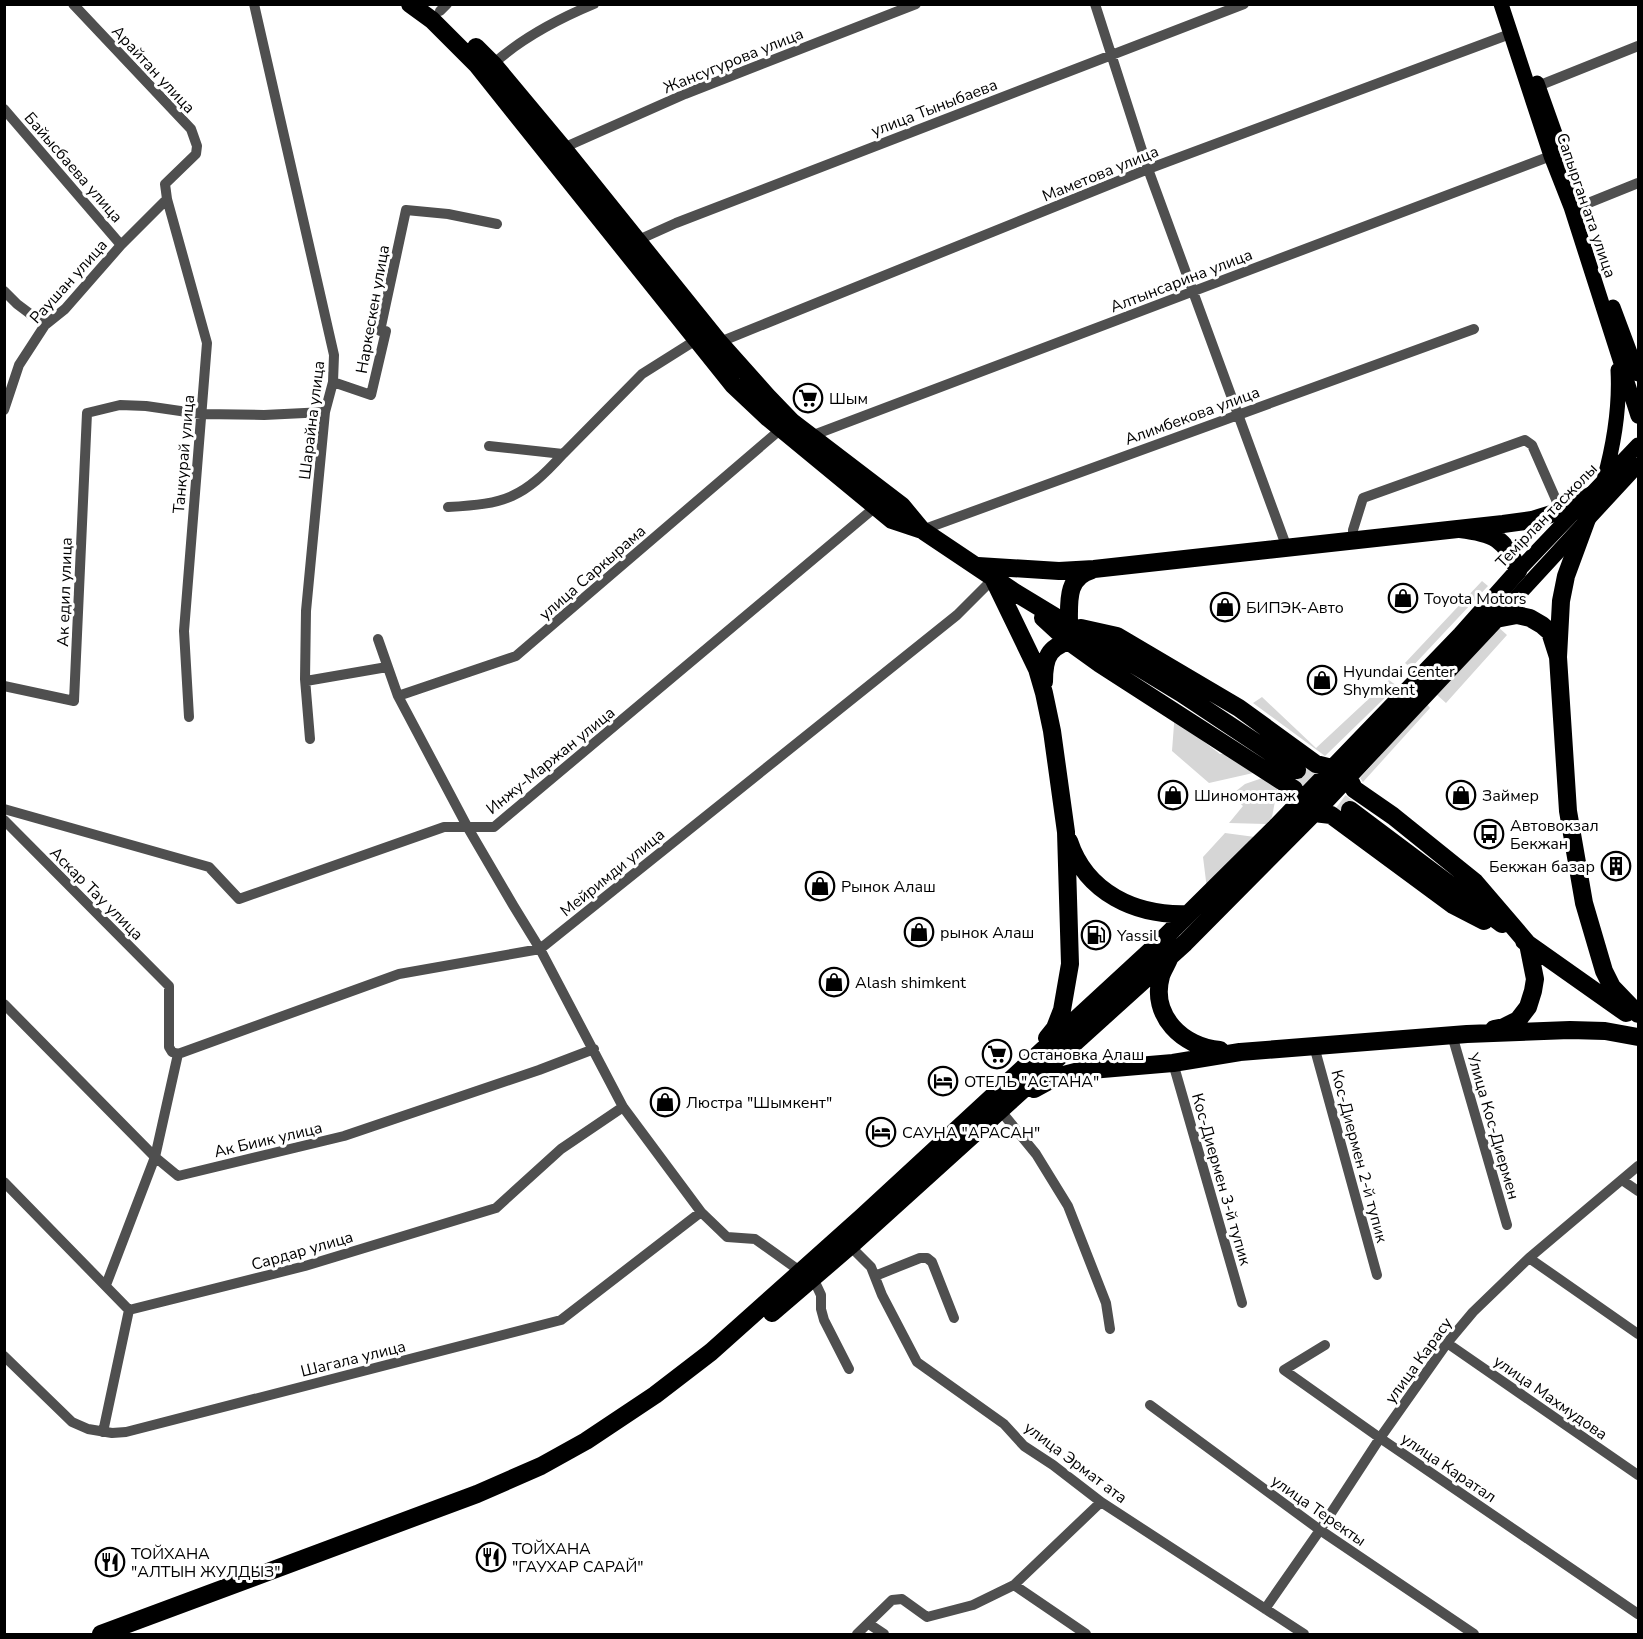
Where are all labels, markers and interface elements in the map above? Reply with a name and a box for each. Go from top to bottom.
street label: Арайтан улица [107,21,200,118]
street label: Жансугурова улица [660,23,807,99]
street label: улица Тыныбаева [868,74,1001,142]
street label: Байысбаева улица [19,108,128,228]
street label: Сапырган ата улица [1551,130,1621,281]
street label: Маметова улица [1039,141,1162,207]
street label: Раушан улица [25,235,113,329]
street label: Наркескен улица [351,243,395,375]
street label: Алтынсарина улица [1107,244,1256,318]
street label: Шарайна улица [294,359,330,481]
street label: Алимбекова улица [1122,381,1263,451]
supermarket icon: Шым [792,382,824,414]
place label: Шым [829,388,868,410]
street label: Танкурай улица [168,394,200,515]
street label: Темірлан тасжолы [1491,459,1602,573]
street label: улица Саркырама [535,520,651,625]
street label: Ак едил улица [52,537,78,647]
shop icon: Toyota Motors [1387,582,1419,614]
place label: Toyota Motors [1424,588,1527,610]
shop icon: БИПЭК-Авто [1209,591,1241,623]
place label: БИПЭК-Авто [1246,597,1344,619]
place label: Hyundai Center Shymkent [1343,661,1455,701]
shop icon: Hyundai Center Shymkent [1306,664,1338,696]
street label: Инжу-Маржан улица [482,702,620,820]
shop icon: Шиномонтаж [1157,779,1189,811]
shop icon: Займер [1445,779,1477,811]
place label: Шиномонтаж [1194,785,1296,807]
place label: Займер [1482,785,1539,807]
place label: Автовокзал Бекжан [1510,815,1599,855]
bus stop icon: Автовокзал Бекжан [1473,818,1505,850]
street label: Мейримди улица [556,824,670,922]
street label: Аскар Тау улица [45,842,148,945]
building icon: Бекжан базар [1600,850,1632,882]
place label: Бекжан базар [1489,856,1595,878]
shop icon: Рынок Алаш [804,870,836,902]
place label: Рынок Алаш [841,876,936,898]
shop icon: рынок Алаш [903,916,935,948]
fuel station icon: Yassil [1080,919,1112,951]
place label: рынок Алаш [940,922,1034,944]
place label: Yassil [1116,925,1158,947]
shop icon: Alash shimkent [818,966,850,998]
place label: Alash shimkent [855,972,966,994]
supermarket icon: Остановка Алаш [981,1038,1013,1070]
place label: Остановка Алаш [1018,1044,1144,1066]
street label: Улица Кос-Диермен [1461,1049,1524,1202]
hotel icon: ОТЕЛЬ "АСТАНА" [927,1065,959,1097]
street label: Кос-Диермен 2-й тупик [1325,1067,1393,1246]
place label: ОТЕЛЬ "АСТАНА" [964,1071,1099,1093]
shop icon: Люстра "Шымкент" [649,1086,681,1118]
street label: Кос-Диермен 3-й тупик [1186,1091,1256,1269]
place label: Люстра "Шымкент" [686,1092,832,1114]
hotel icon: САУНА "АРАСАН" [865,1116,897,1148]
street label: Ак Биик улица [212,1117,325,1163]
place label: САУНА "АРАСАН" [902,1122,1040,1144]
street label: Сардар улица [249,1226,356,1276]
street label: улица Карасу [1380,1312,1458,1408]
street label: Шагала улица [298,1335,408,1383]
street label: улица Махмудова [1489,1350,1612,1445]
street label: улица Эрмат ата [1019,1417,1131,1509]
street label: улица Каратал [1396,1428,1500,1508]
street label: улица Теректы [1267,1470,1370,1552]
place label: ТОЙХАНА "ГАУХАР САРАЙ" [512,1538,644,1578]
restaurant icon: ТОЙХАНА "ГАУХАР САРАЙ" [475,1541,507,1573]
place label: ТОЙХАНА "АЛТЫН ЖУЛДЫЗ" [131,1543,281,1583]
restaurant icon: ТОЙХАНА "АЛТЫН ЖУЛДЫЗ" [94,1546,126,1578]

